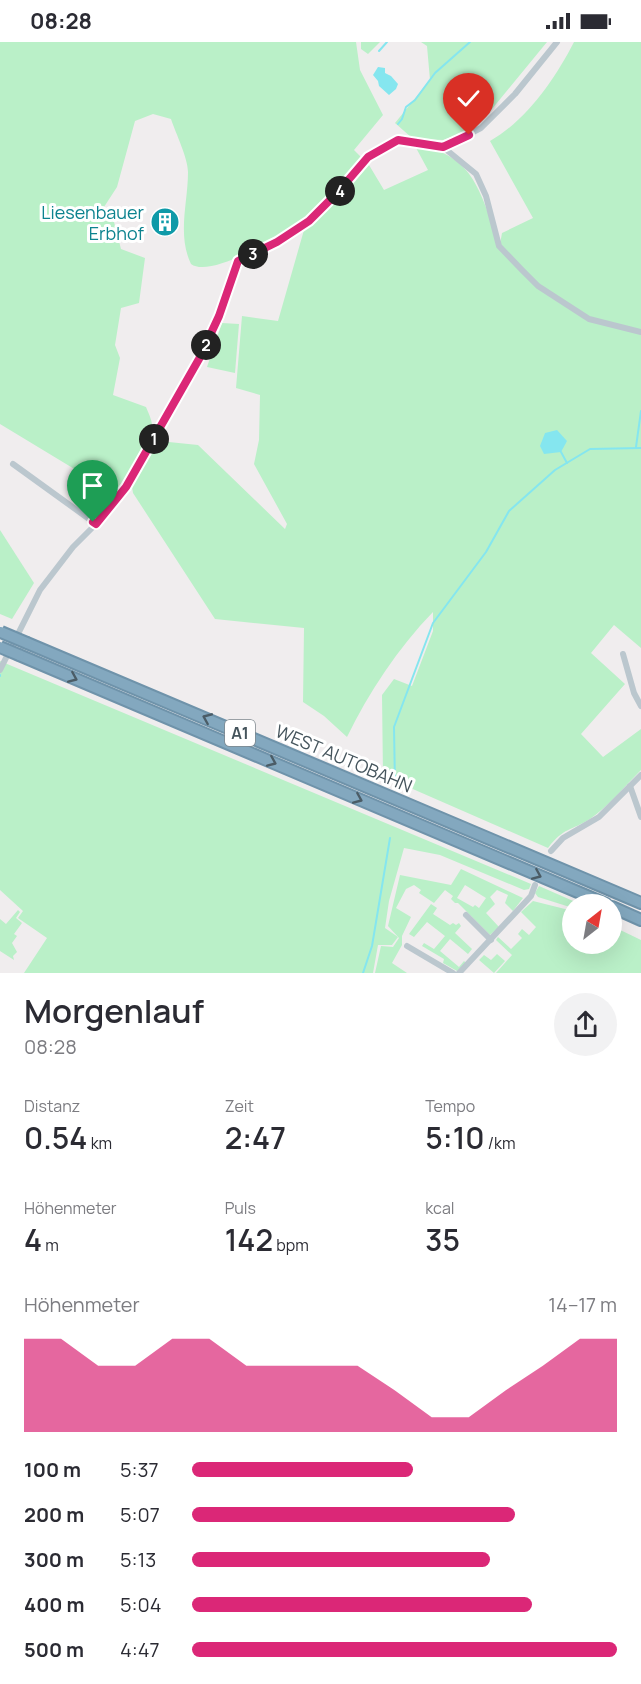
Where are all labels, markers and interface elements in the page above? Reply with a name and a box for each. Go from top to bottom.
text: 08:28 [30,6,92,36]
pin [443,73,494,135]
icon: check [452,82,485,115]
pin: 4 [325,176,355,206]
text: 4 [335,180,345,202]
place label: Liesenbauer Erbhof [41,200,145,245]
building icon: Liesenbauer Erbhof [149,206,181,238]
pin: 3 [238,239,268,269]
text: 3 [248,243,258,265]
pin: 2 [191,330,221,360]
text: 2 [201,334,211,356]
pin: 1 [139,424,169,454]
text: 1 [150,428,158,450]
pin [67,460,118,522]
icon: arrive [76,469,109,502]
one-way arrow [66,671,77,683]
one-way arrow [202,713,213,725]
street label: WEST AUTOBAHN [272,718,416,798]
road number: A1 [225,720,255,746]
one-way arrow [265,755,276,767]
one-way arrow [352,792,363,804]
one-way arrow [531,868,542,880]
north arrow [562,894,622,954]
map controls [562,894,622,954]
text: Morgenlauf [24,988,204,1033]
button: share [554,993,617,1056]
text: 08:28 [24,1033,77,1060]
text: Distanz [24,1095,80,1117]
text: Zeit [225,1095,254,1117]
text: Tempo [425,1095,475,1117]
text: 0.54 [24,1117,87,1158]
text: 2:47 [225,1117,286,1158]
text: 5:10 [425,1117,485,1158]
text: km [87,1132,112,1154]
text: /km [485,1132,516,1154]
text: Höhenmeter [24,1197,117,1219]
text: Puls [225,1197,256,1219]
text: kcal [425,1197,455,1219]
text: 4 [24,1219,42,1260]
text: 142 [225,1219,273,1260]
text: 35 [425,1219,460,1260]
text: m [42,1234,59,1256]
text: bpm [273,1234,309,1256]
text: Höhenmeter [24,1291,140,1318]
text: 14–17 m [548,1291,617,1318]
text: 100 m [24,1456,81,1483]
text: 5:37 [120,1456,159,1483]
text: 200 m [24,1501,84,1528]
text: 5:07 [120,1501,160,1528]
text: 300 m [24,1546,84,1573]
text: 5:13 [120,1546,156,1573]
text: 400 m [24,1591,84,1618]
text: 5:04 [120,1591,162,1618]
text: 500 m [24,1636,84,1663]
text: 4:47 [120,1636,160,1663]

